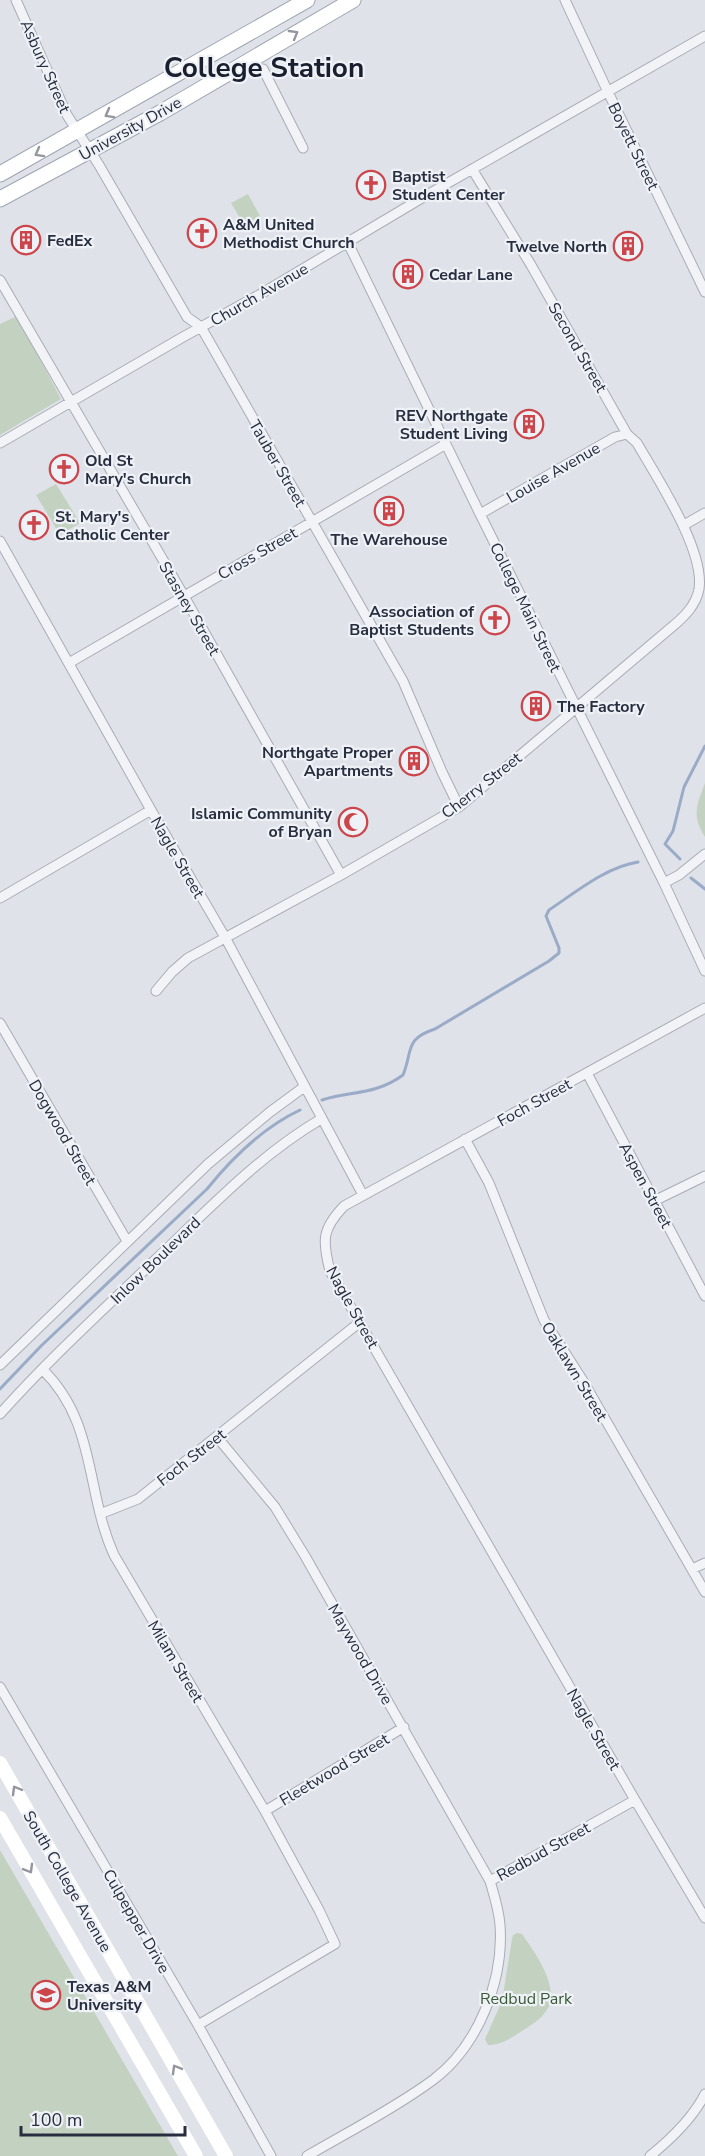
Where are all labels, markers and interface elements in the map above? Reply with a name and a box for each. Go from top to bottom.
street label: Asbury Street [15,16,76,117]
one-way arrow [288,30,298,42]
district label: College Station [164,49,364,87]
street label: University Drive [75,92,186,166]
street label: Boyett Street [602,99,664,194]
one-way arrow [104,107,115,118]
one-way arrow [35,146,45,157]
place label: Baptist Student Center [392,166,506,206]
church icon: Baptist Student Center [355,169,387,201]
place label: A&M United Methodist Church [223,214,355,254]
church icon: A&M United Methodist Church [186,217,218,249]
building icon: FedEx [10,224,42,256]
place label: FedEx [47,230,93,252]
building icon: Twelve North [612,230,644,262]
place label: Twelve North [506,236,607,258]
street label: Church Avenue [207,258,312,332]
building icon: Cedar Lane [392,258,424,290]
place label: Cedar Lane [429,264,513,286]
street label: Second Street [542,298,612,397]
place label: REV Northgate Student Living [395,405,508,445]
building icon: REV Northgate Student Living [513,408,545,440]
street label: Tauber Street [243,416,311,511]
street label: Louise Avenue [503,437,604,509]
place label: Old St Mary's Church [85,450,191,490]
church icon: Old St Mary's Church [48,453,80,485]
building icon: The Warehouse [373,495,405,527]
place label: St. Mary's Catholic Center [55,506,170,546]
church icon: St. Mary's Catholic Center [18,509,50,541]
street label: Cross Street [214,522,302,586]
place label: The Warehouse [330,529,448,551]
street label: College Main Street [484,539,566,676]
street label: Stasney Street [153,557,225,660]
place label: Association of Baptist Students [349,601,475,641]
church icon: Association of Baptist Students [479,604,511,636]
building icon: The Factory [520,690,552,722]
place label: The Factory [557,696,645,718]
place label: Northgate Proper Apartments [262,742,394,782]
building icon: Northgate Proper Apartments [398,745,430,777]
street label: Cherry Street [437,747,527,824]
place label: Islamic Community of Bryan [191,803,333,843]
mosque icon: Islamic Community of Bryan [337,806,369,838]
street label: Nagle Street [145,813,210,903]
street label: Foch Street [493,1073,576,1132]
street label: Dogwood Street [23,1076,101,1190]
street label: Aspen Street [613,1139,677,1232]
street label: Inlow Boulevard [106,1212,206,1309]
street label: Nagle Street [321,1263,384,1353]
street label: Oaklawn Street [536,1318,613,1426]
street label: Foch Street [153,1424,231,1492]
street label: Maywood Drive [322,1600,398,1709]
street label: Milam Street [142,1616,208,1707]
street label: Nagle Street [561,1685,626,1775]
street label: Fleetwood Street [276,1728,394,1811]
one-way arrow [11,1786,23,1797]
street label: South College Avenue [18,1807,117,1956]
street label: Redbud Street [493,1817,595,1887]
one-way arrow [22,1863,34,1873]
street label: Culpepper Drive [97,1865,175,1978]
place label: Texas A&M University [67,1976,151,2016]
school or university icon: Texas A&M University [30,1979,62,2011]
park label: Redbud Park [480,1988,573,2010]
one-way arrow [171,2065,183,2075]
scale bar [21,2099,184,2137]
text: 100 m [30,2108,82,2132]

